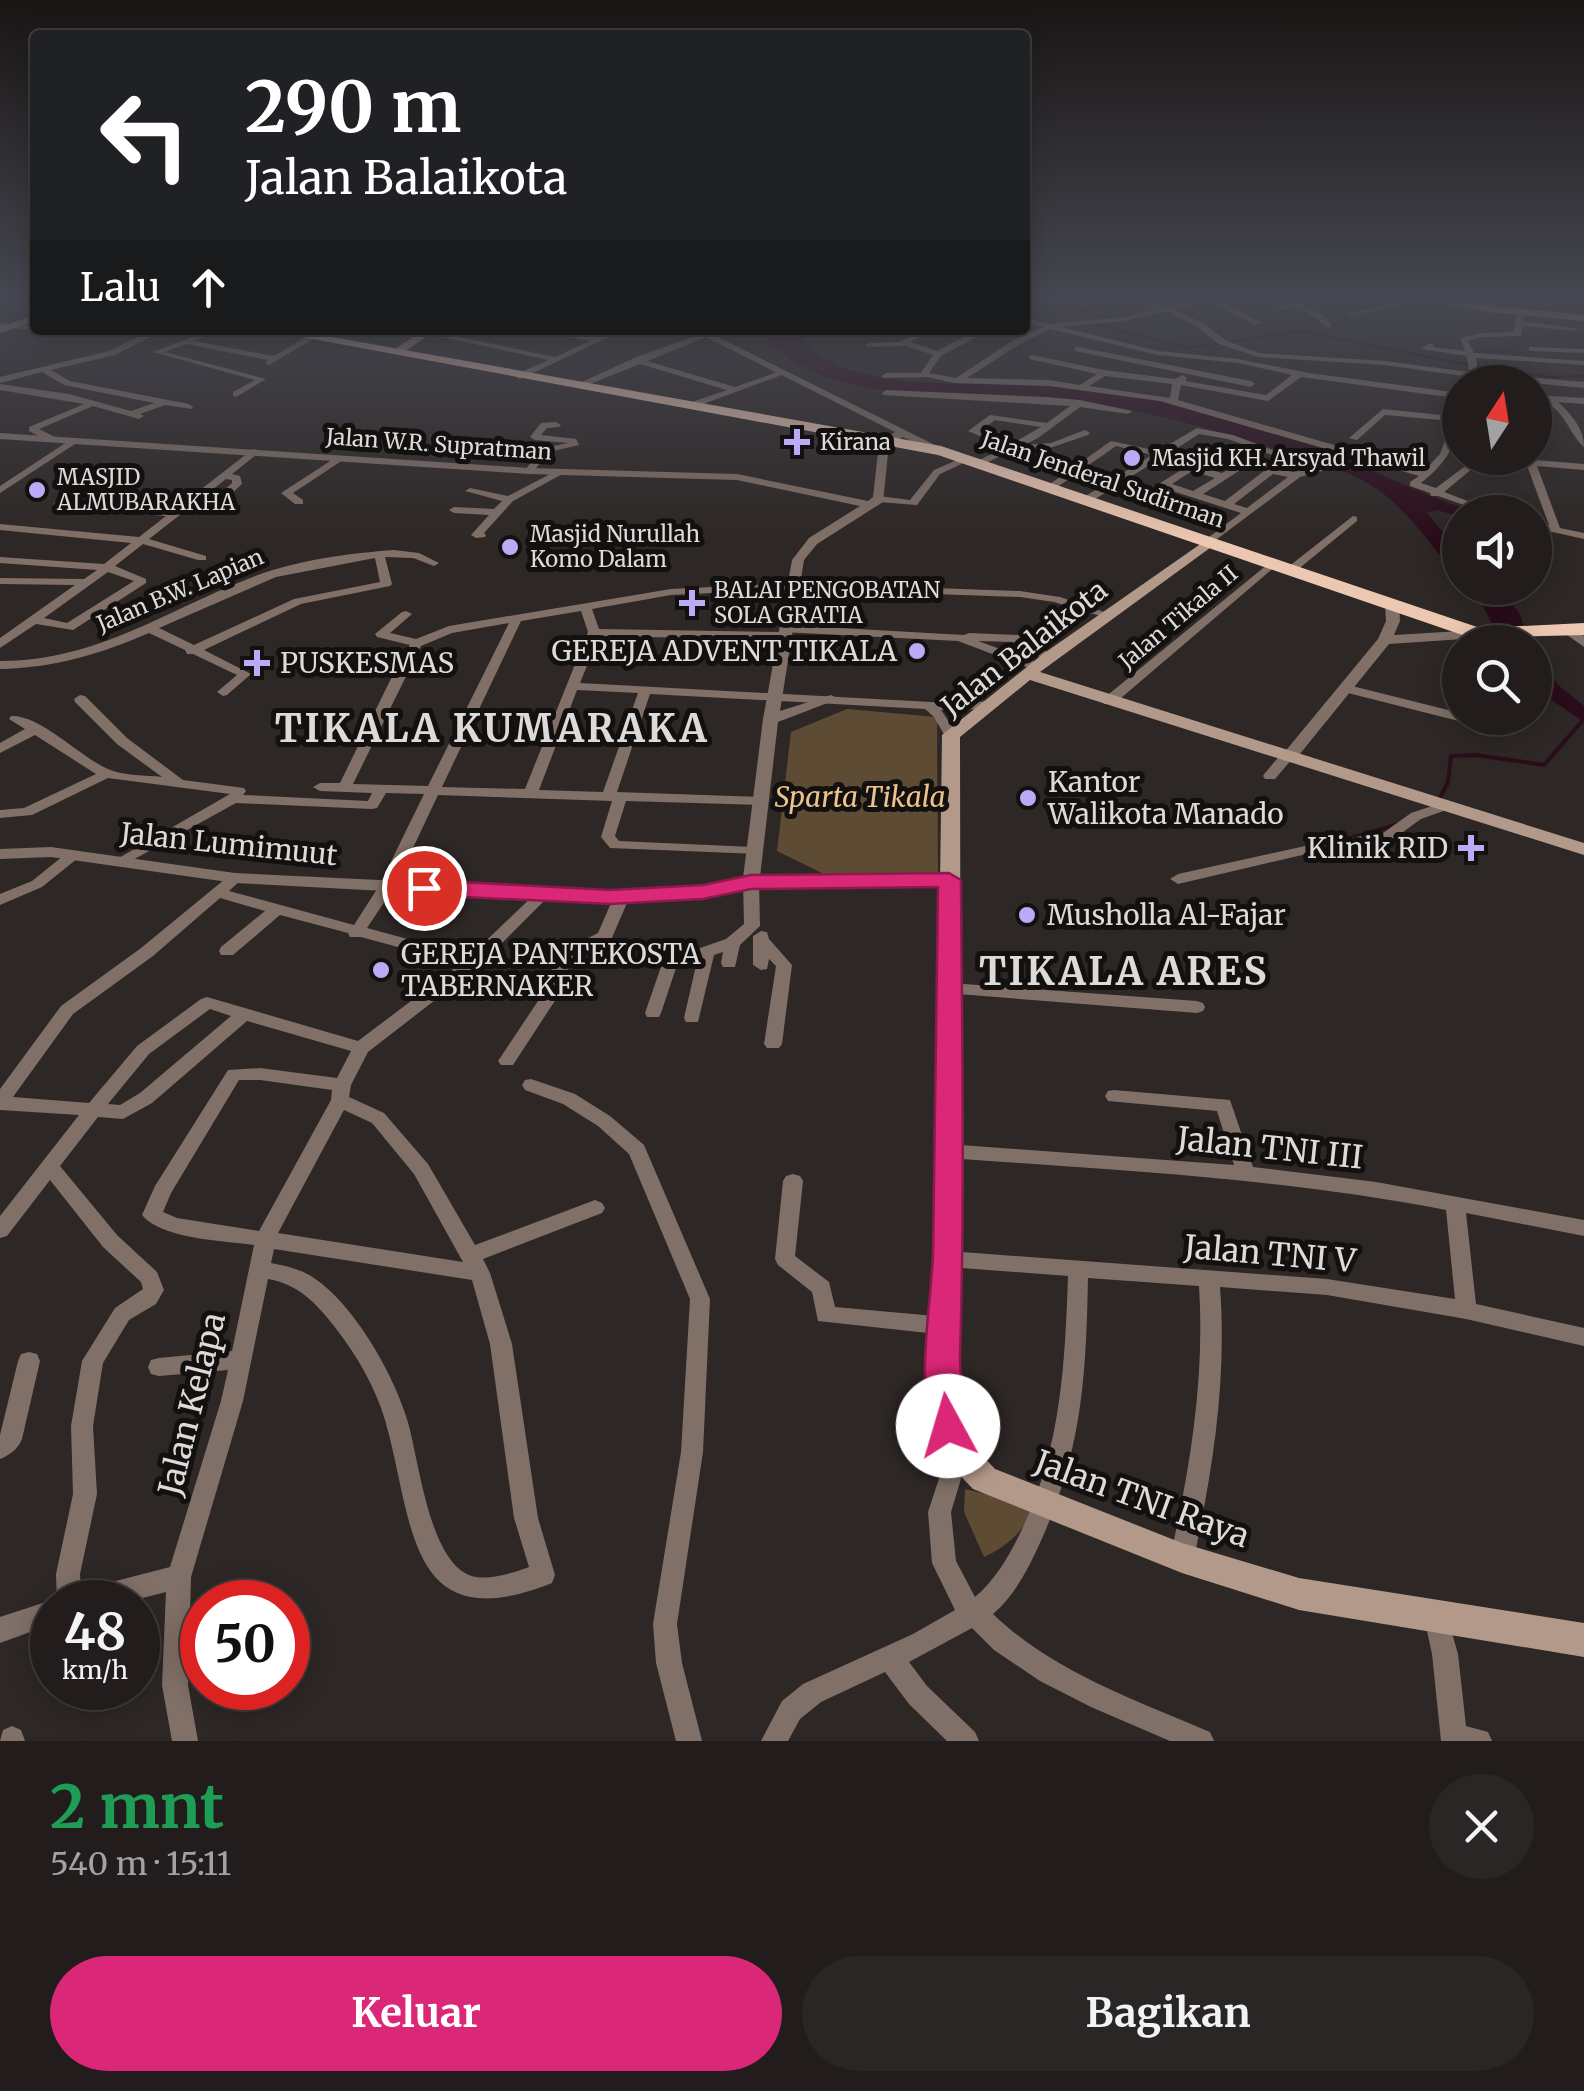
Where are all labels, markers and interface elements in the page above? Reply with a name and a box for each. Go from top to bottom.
text: 290 m [245,63,461,151]
icon: left [80,70,210,200]
text: Jalan Balaikota [245,150,567,206]
icon: ahead [181,260,236,315]
text: Lalu [80,264,161,311]
north arrow [1442,365,1552,475]
map controls [1442,365,1552,735]
street label: Jalan W.R. Supratman [324,422,553,466]
street label: Jalan Jenderal Sudirman [977,424,1229,534]
place label: Kirana [820,428,891,456]
marker: Kirana [784,429,810,455]
place label: Masjid KH. Arsyad Thawil [1152,444,1425,472]
marker: Masjid KH. Arsyad Thawil [1121,447,1143,469]
place label: MASJID ALMUBARAKHA [56,463,236,516]
marker: MASJID ALMUBARAKHA [26,479,48,501]
button: sound [1442,495,1552,605]
place label: Masjid Nurullah Komo Dalam [530,520,700,573]
marker: Masjid Nurullah Komo Dalam [499,536,521,558]
street label: Jalan B.W. Lapian [92,542,268,638]
street label: Jalan Tikala II [1112,559,1243,675]
street label: Jalan Balaikota [933,572,1114,725]
place label: BALAI PENGOBATAN SOLA GRATIA [714,576,940,629]
marker: BALAI PENGOBATAN SOLA GRATIA [679,590,705,616]
button: search [1442,625,1552,735]
place label: GEREJA ADVENT TIKALA [552,633,897,669]
marker: GEREJA ADVENT TIKALA [906,640,928,662]
place label: PUSKESMAS [280,645,454,681]
marker: PUSKESMAS [244,650,270,676]
district label: TIKALA KUMARAKA [275,705,709,752]
place label: Kantor Walikota Manado [1047,764,1284,832]
park label: Sparta Tikala [774,779,946,815]
marker: Kantor Walikota Manado [1017,787,1039,809]
street label: Jalan Lumimuut [118,815,339,873]
place label: Klinik RID [1307,830,1448,866]
marker: Klinik RID [1458,835,1484,861]
pin [382,846,467,931]
icon: arrive [397,861,452,916]
place label: Musholla Al-Fajar [1047,897,1286,933]
marker: Musholla Al-Fajar [1016,904,1038,926]
place label: GEREJA PANTEKOSTA TABERNAKER [401,936,701,1004]
district label: TIKALA ARES [979,948,1269,995]
marker: GEREJA PANTEKOSTA TABERNAKER [370,959,392,981]
street label: Jalan TNI III [1174,1118,1365,1178]
street label: Jalan TNI V [1181,1226,1358,1281]
street label: Jalan Kelapa [150,1308,234,1501]
position arrow [896,1374,1000,1478]
street label: Jalan TNI Raya [1028,1441,1255,1556]
speed limit sign: 50 [180,1580,310,1710]
text: 48 [64,1601,126,1664]
text: km/h [62,1654,128,1686]
text: 2 mnt [50,1769,224,1844]
button: close [1429,1774,1534,1879]
text: 540 m · 15:11 [50,1844,231,1884]
button: Keluar [50,1956,782,2071]
button: Bagikan [802,1956,1534,2071]

